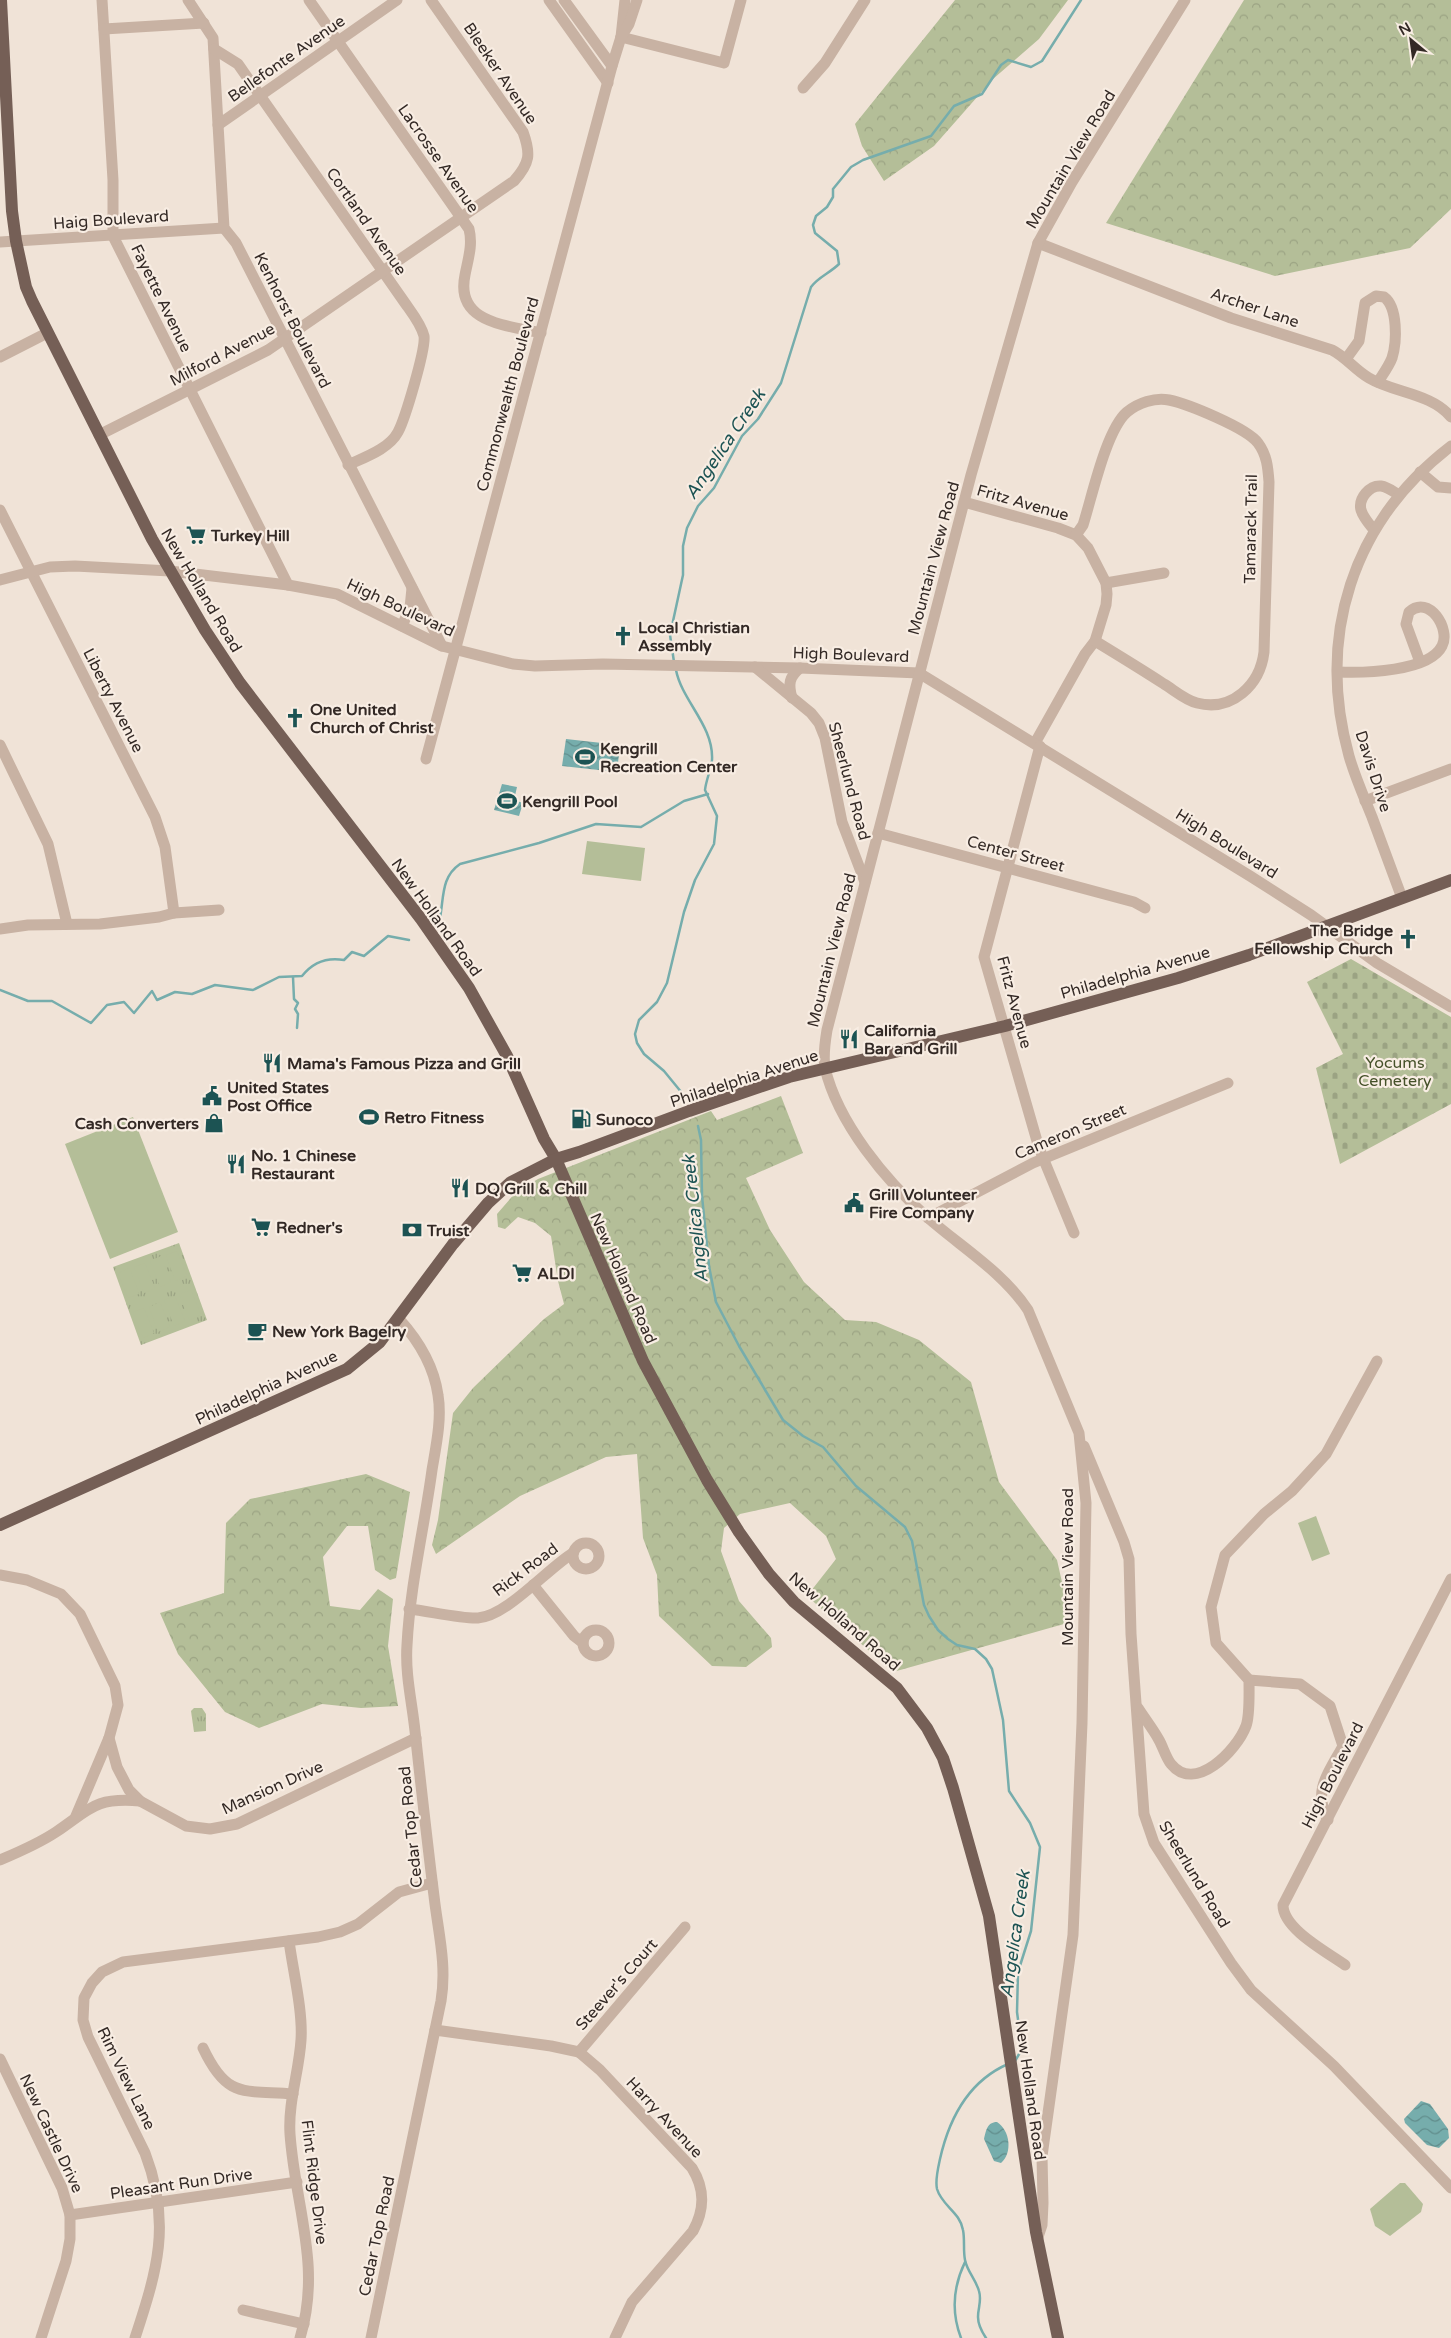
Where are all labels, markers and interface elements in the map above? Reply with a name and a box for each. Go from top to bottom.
street label: Bellefonte Avenue [224,11,349,107]
north arrow [1386,15,1436,65]
street label: Bleeker Avenue [459,19,542,128]
text: N [1396,19,1414,39]
street label: Mountain View Road [1022,87,1120,232]
street label: Lacrosse Avenue [393,100,483,217]
street label: Cortland Avenue [322,164,411,279]
street label: Haig Boulevard [52,206,170,234]
street label: Fayette Avenue [126,241,196,356]
street label: Kenhorst Boulevard [249,249,335,392]
street label: Archer Lane [1208,283,1302,332]
street label: Commonwealth Boulevard [472,295,544,494]
street label: Milford Avenue [167,319,278,391]
water label: Angelica Creek [680,384,771,503]
street label: Tamarack Trail [1240,474,1262,584]
street label: Mountain View Road [904,479,964,637]
street label: Fritz Avenue [974,480,1071,526]
supermarket icon: Turkey Hill [185,524,207,546]
street label: New Holland Road [156,525,246,656]
place label: Turkey Hill [210,526,290,546]
street label: High Boulevard [343,574,458,642]
place label: Local Christian Assembly [638,618,750,656]
church icon: Local Christian Assembly [612,625,634,647]
street label: High Boulevard [792,643,910,667]
street label: Liberty Avenue [78,645,148,756]
place label: One United Church of Christ [310,700,434,738]
church icon: One United Church of Christ [284,707,306,729]
street label: Sheerlund Road [824,720,874,843]
street label: Davis Drive [1350,728,1396,815]
place label: Kengrill Recreation Center [600,739,738,777]
sports icon: Kengrill Recreation Center [574,746,596,768]
sports icon: Kengrill Pool [496,790,518,812]
place label: Kengrill Pool [522,792,618,812]
street label: High Boulevard [1172,804,1281,883]
street label: Center Street [965,831,1067,877]
street label: New Holland Road [387,855,486,981]
street label: Mountain View Road [803,871,861,1029]
place label: The Bridge Fellowship Church [1254,921,1393,959]
church icon: The Bridge Fellowship Church [1397,928,1419,950]
street label: Philadelphia Avenue [1058,942,1212,1004]
street label: Fritz Avenue [992,954,1036,1051]
place label: California Bar and Grill [864,1021,958,1059]
restaurant icon: California Bar and Grill [838,1028,860,1050]
street label: Philadelphia Avenue [668,1046,821,1112]
restaurant icon: Mama's Famous Pizza and Grill [261,1052,283,1074]
park label: Yocums Cemetery [1358,1053,1432,1091]
place label: Mama's Famous Pizza and Grill [287,1054,521,1074]
place label: United States Post Office [227,1078,329,1116]
public building icon: United States Post Office [201,1085,223,1107]
street label: Cameron Street [1012,1099,1129,1164]
sports icon: Retro Fitness [358,1106,380,1128]
place label: Retro Fitness [384,1108,484,1128]
fuel station icon: Sunoco [570,1108,592,1130]
place label: Sunoco [596,1110,653,1130]
shop icon: Cash Converters [203,1112,225,1134]
place label: Cash Converters [75,1114,199,1134]
place label: No. 1 Chinese Restaurant [251,1146,356,1184]
restaurant icon: No. 1 Chinese Restaurant [225,1153,247,1175]
water label: Angelica Creek [677,1153,713,1284]
restaurant icon: DQ Grill & Chill [449,1177,471,1199]
place label: DQ Grill & Chill [475,1179,587,1199]
place label: Grill Volunteer Fire Company [869,1185,978,1223]
public building icon: Grill Volunteer Fire Company [843,1192,865,1214]
street label: New Holland Road [585,1210,661,1347]
supermarket icon: Redner's [250,1216,272,1238]
place label: Redner's [276,1218,343,1238]
bank icon: Truist [401,1219,423,1241]
place label: Truist [426,1221,470,1241]
supermarket icon: ALDI [511,1262,533,1284]
place label: ALDI [537,1264,575,1284]
cafe icon: New York Bagelry [246,1320,268,1342]
place label: New York Bagelry [272,1322,407,1342]
street label: Philadelphia Avenue [192,1346,341,1430]
street label: Mountain View Road [1058,1488,1078,1646]
street label: Rick Road [489,1539,562,1601]
street label: New Holland Road [785,1568,904,1676]
street label: High Boulevard [1297,1719,1368,1832]
street label: Mansion Drive [219,1757,326,1819]
street label: Cedar Top Road [395,1765,427,1889]
street label: Sheerlund Road [1154,1817,1234,1932]
water label: Angelica Creek [995,1868,1035,1999]
street label: Steever's Court [571,1935,662,2035]
street label: New Holland Road [1010,2019,1050,2161]
street label: Rim View Lane [93,2024,160,2133]
street label: New Castle Drive [15,2071,87,2196]
street label: Harry Avenue [622,2073,707,2162]
street label: Flint Ridge Drive [296,2119,332,2246]
street label: Pleasant Run Drive [109,2164,254,2204]
street label: Cedar Top Road [354,2174,399,2298]

